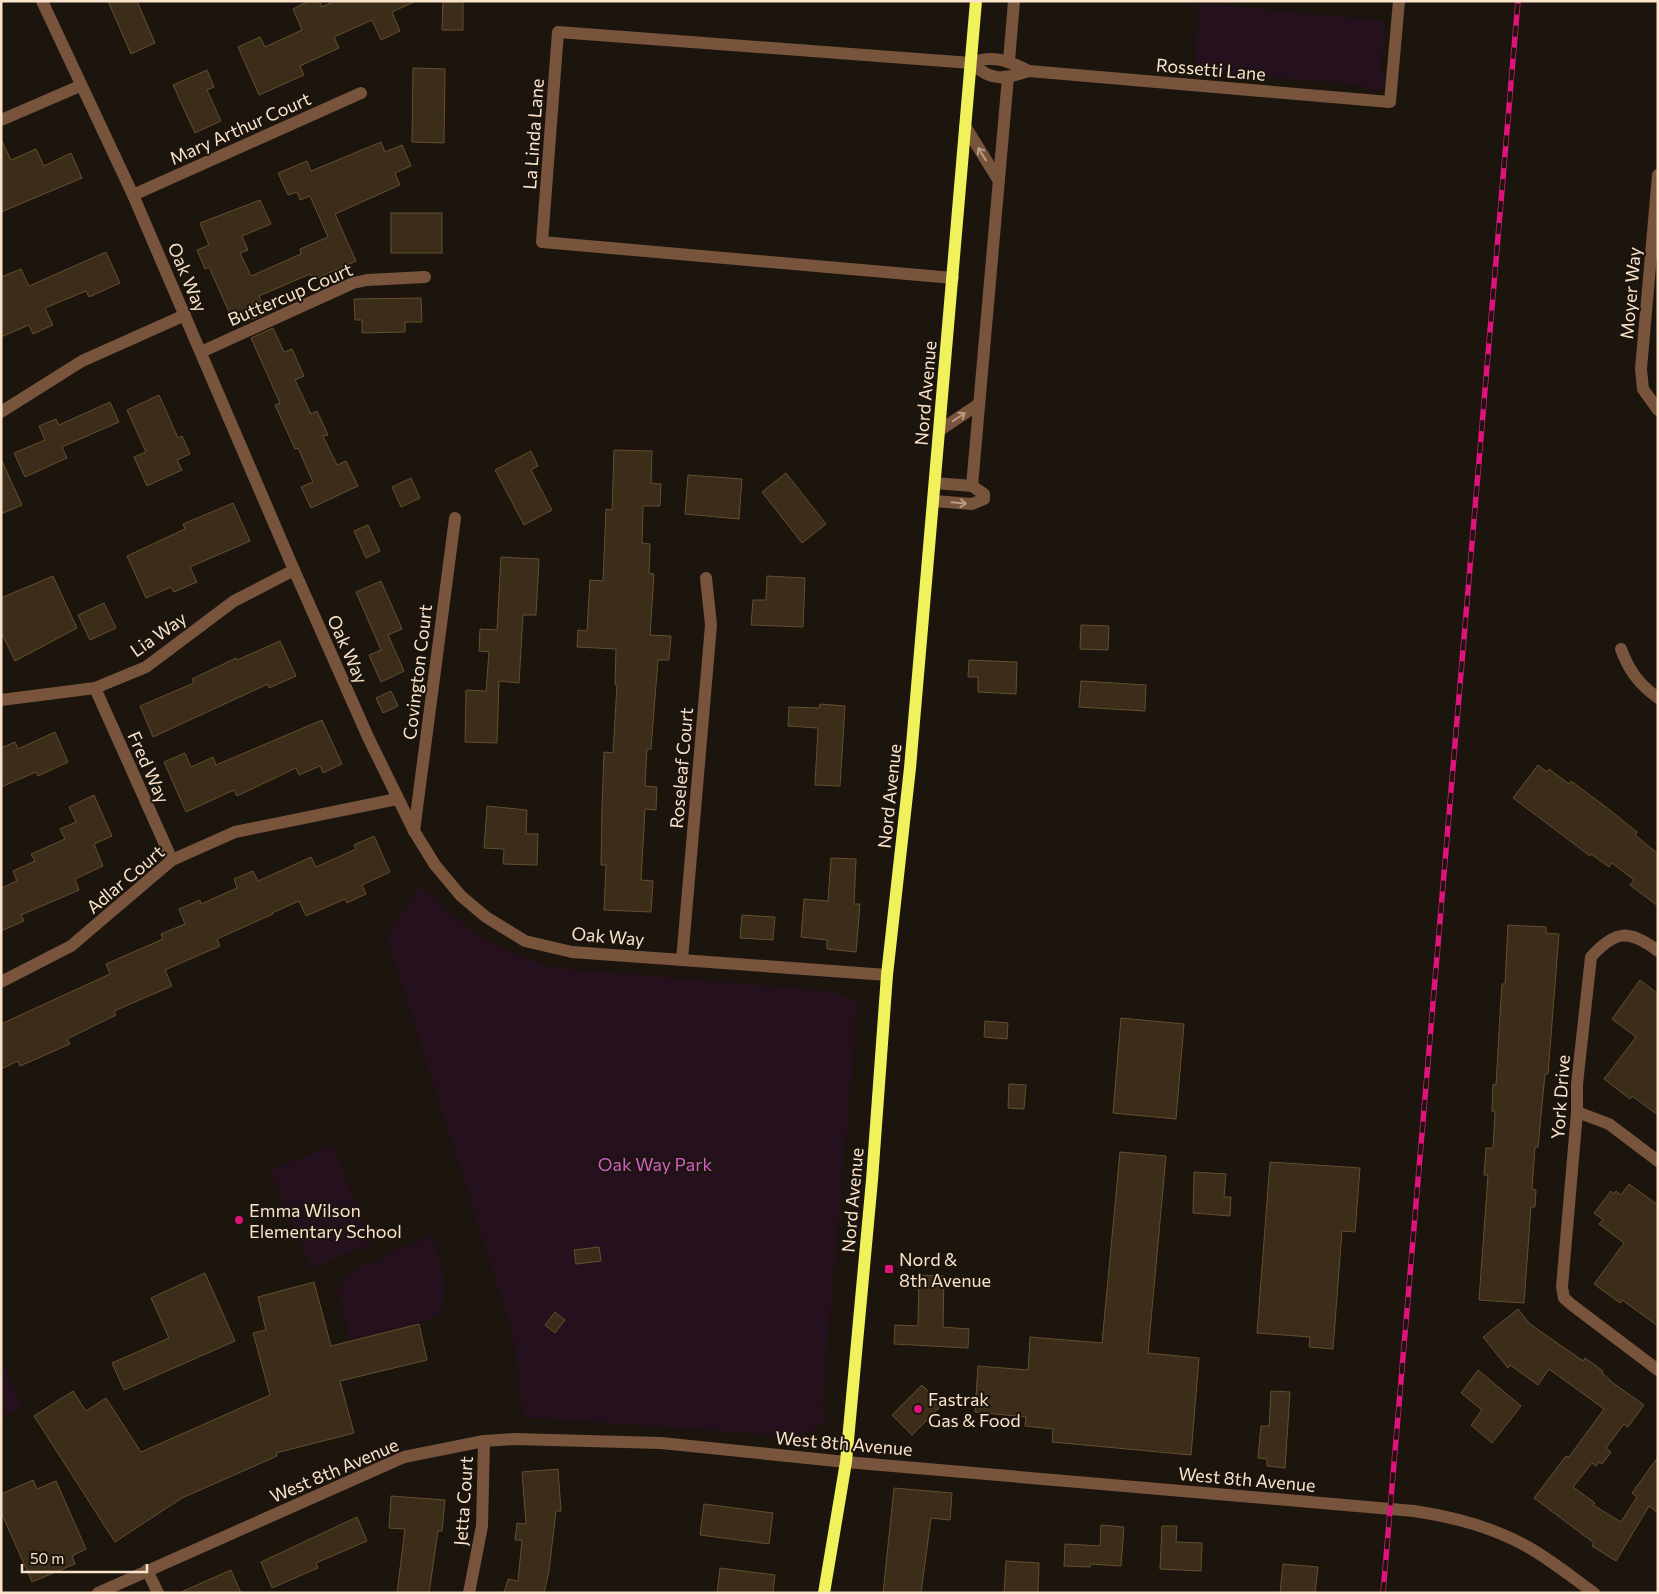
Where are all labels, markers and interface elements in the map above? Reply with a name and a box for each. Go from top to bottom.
street label: Rossetti Lane [1155,53,1267,85]
street label: La Linda Lane [518,78,548,190]
street label: Mary Arthur Court [166,87,314,169]
one-way arrow [977,147,987,161]
street label: Oak Way [164,239,212,315]
street label: Moyer Way [1615,246,1645,340]
street label: Buttercup Court [224,258,356,330]
street label: Nord Avenue [909,340,941,446]
one-way arrow [952,412,966,422]
one-way arrow [951,498,967,507]
street label: Covington Court [398,603,436,741]
street label: Lia Way [126,607,190,661]
street label: Oak Way [323,611,373,687]
street label: Roseleaf Court [665,707,697,829]
street label: Fred Way [123,728,175,806]
street label: Nord Avenue [873,743,905,849]
street label: Adlar Court [82,840,168,918]
street label: Oak Way [571,922,645,950]
street label: York Drive [1546,1054,1574,1140]
street label: Nord Avenue [836,1147,868,1253]
park label: Oak Way Park [598,1153,712,1175]
place label: Emma Wilson Elementary School [249,1199,402,1242]
marker: Emma Wilson Elementary School [233,1214,245,1226]
place label: Nord & 8th Avenue [899,1248,991,1291]
marker: Nord & 8th Avenue [883,1263,895,1275]
place label: Fastrak Gas & Food [928,1388,1021,1431]
marker: Fastrak Gas & Food [912,1403,924,1415]
street label: West 8th Avenue [774,1426,914,1460]
street label: West 8th Avenue [266,1433,402,1507]
street label: Jetta Court [449,1455,477,1547]
street label: West 8th Avenue [1177,1462,1317,1496]
scale bar [22,1542,148,1574]
text: 50 m [30,1549,64,1567]

